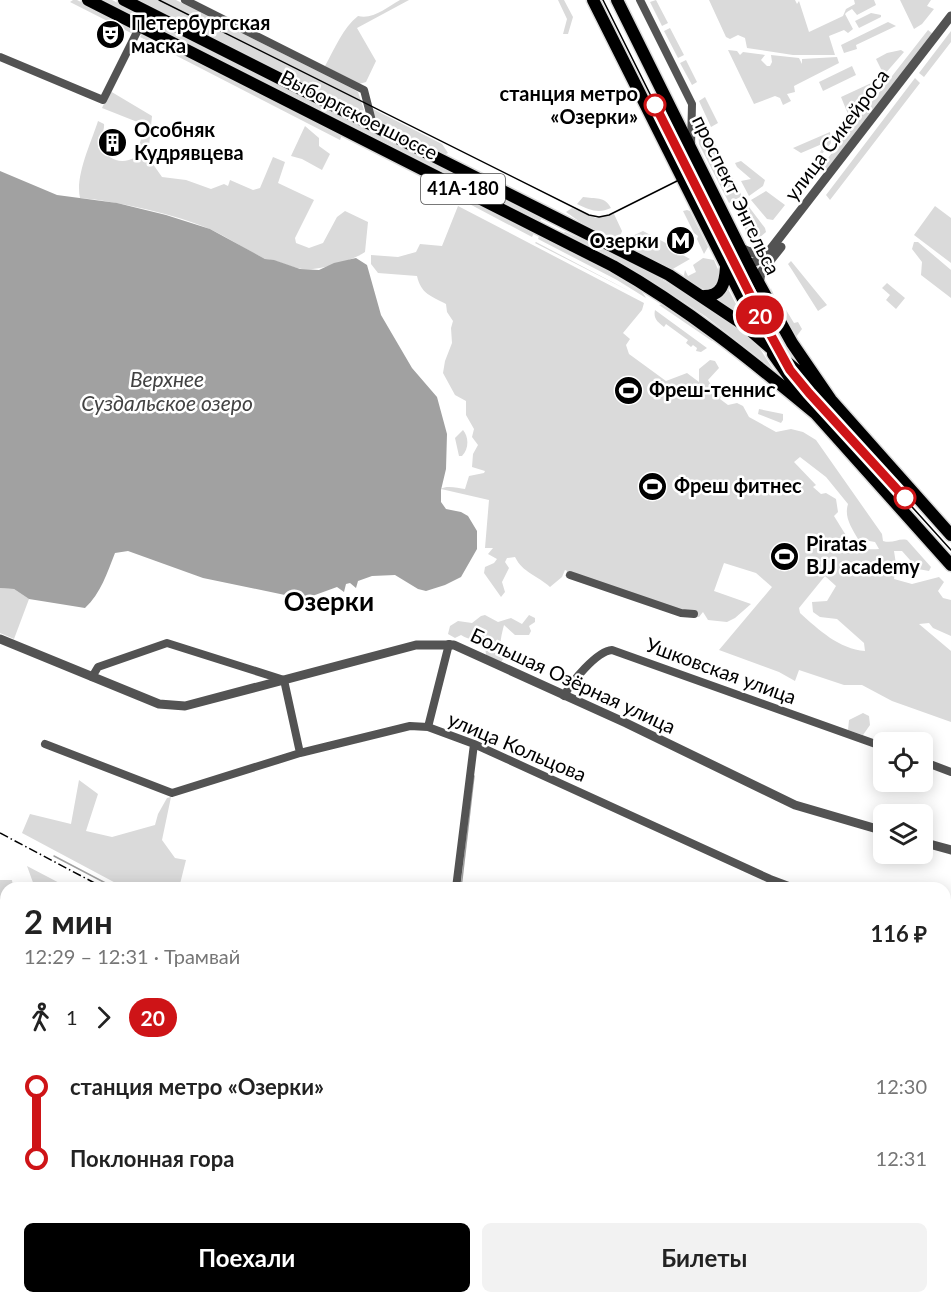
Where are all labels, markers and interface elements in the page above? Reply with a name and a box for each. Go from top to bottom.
place label: Петербургская маска [131,10,270,57]
theatre icon: Петербургская маска [94,18,126,50]
street label: Выборгское шоссе [277,64,442,164]
street label: улица Сикейроса [779,64,894,205]
place label: станция метро «Озерки» [500,81,638,128]
marker: станция метро «Озерки» [644,94,666,116]
street label: проспект Энгельса [688,111,786,278]
place label: Особняк Кудрявцева [134,117,244,164]
building icon: Особняк Кудрявцева [97,126,129,158]
road number: 41А-180 [421,174,505,204]
metro station icon: Озерки [664,225,696,257]
place label: Озерки [590,228,659,252]
line badge: 20 [733,296,787,334]
text: 20 [748,303,772,328]
water label: Верхнее Суздальское озеро [81,366,253,415]
sports icon: Фреш-теннис [612,374,644,406]
place label: Фреш-теннис [649,377,776,401]
sports icon: Фреш фитнес [637,470,669,502]
place label: Фреш фитнес [674,473,802,497]
unlabelled marker [894,487,916,509]
place label: Piratas BJJ academy [806,531,920,578]
sports icon: Piratas BJJ academy [769,540,801,572]
district label: Озерки [284,585,374,617]
street label: Большая Озёрная улица [467,622,680,738]
street label: Ушковская улица [643,632,800,708]
street label: улица Кольцова [445,706,590,786]
map controls [873,732,933,864]
button: locate [873,732,933,792]
button: layers [873,804,933,864]
text: 2 мин [24,901,113,941]
text: 116 ₽ [871,920,927,947]
text: 12:29 – 12:31 · Трамвай [24,944,240,968]
icon: walk [24,1001,57,1034]
icon: forward [87,1001,120,1034]
text: 1 [66,1005,78,1029]
text: 20 [141,1005,165,1030]
text: станция метро «Озерки» [70,1073,324,1100]
text: 12:30 [876,1074,927,1098]
text: Поклонная гора [70,1145,234,1172]
text: 12:31 [876,1146,927,1170]
button: Поехали [24,1223,470,1292]
button: Билеты [482,1223,927,1292]

